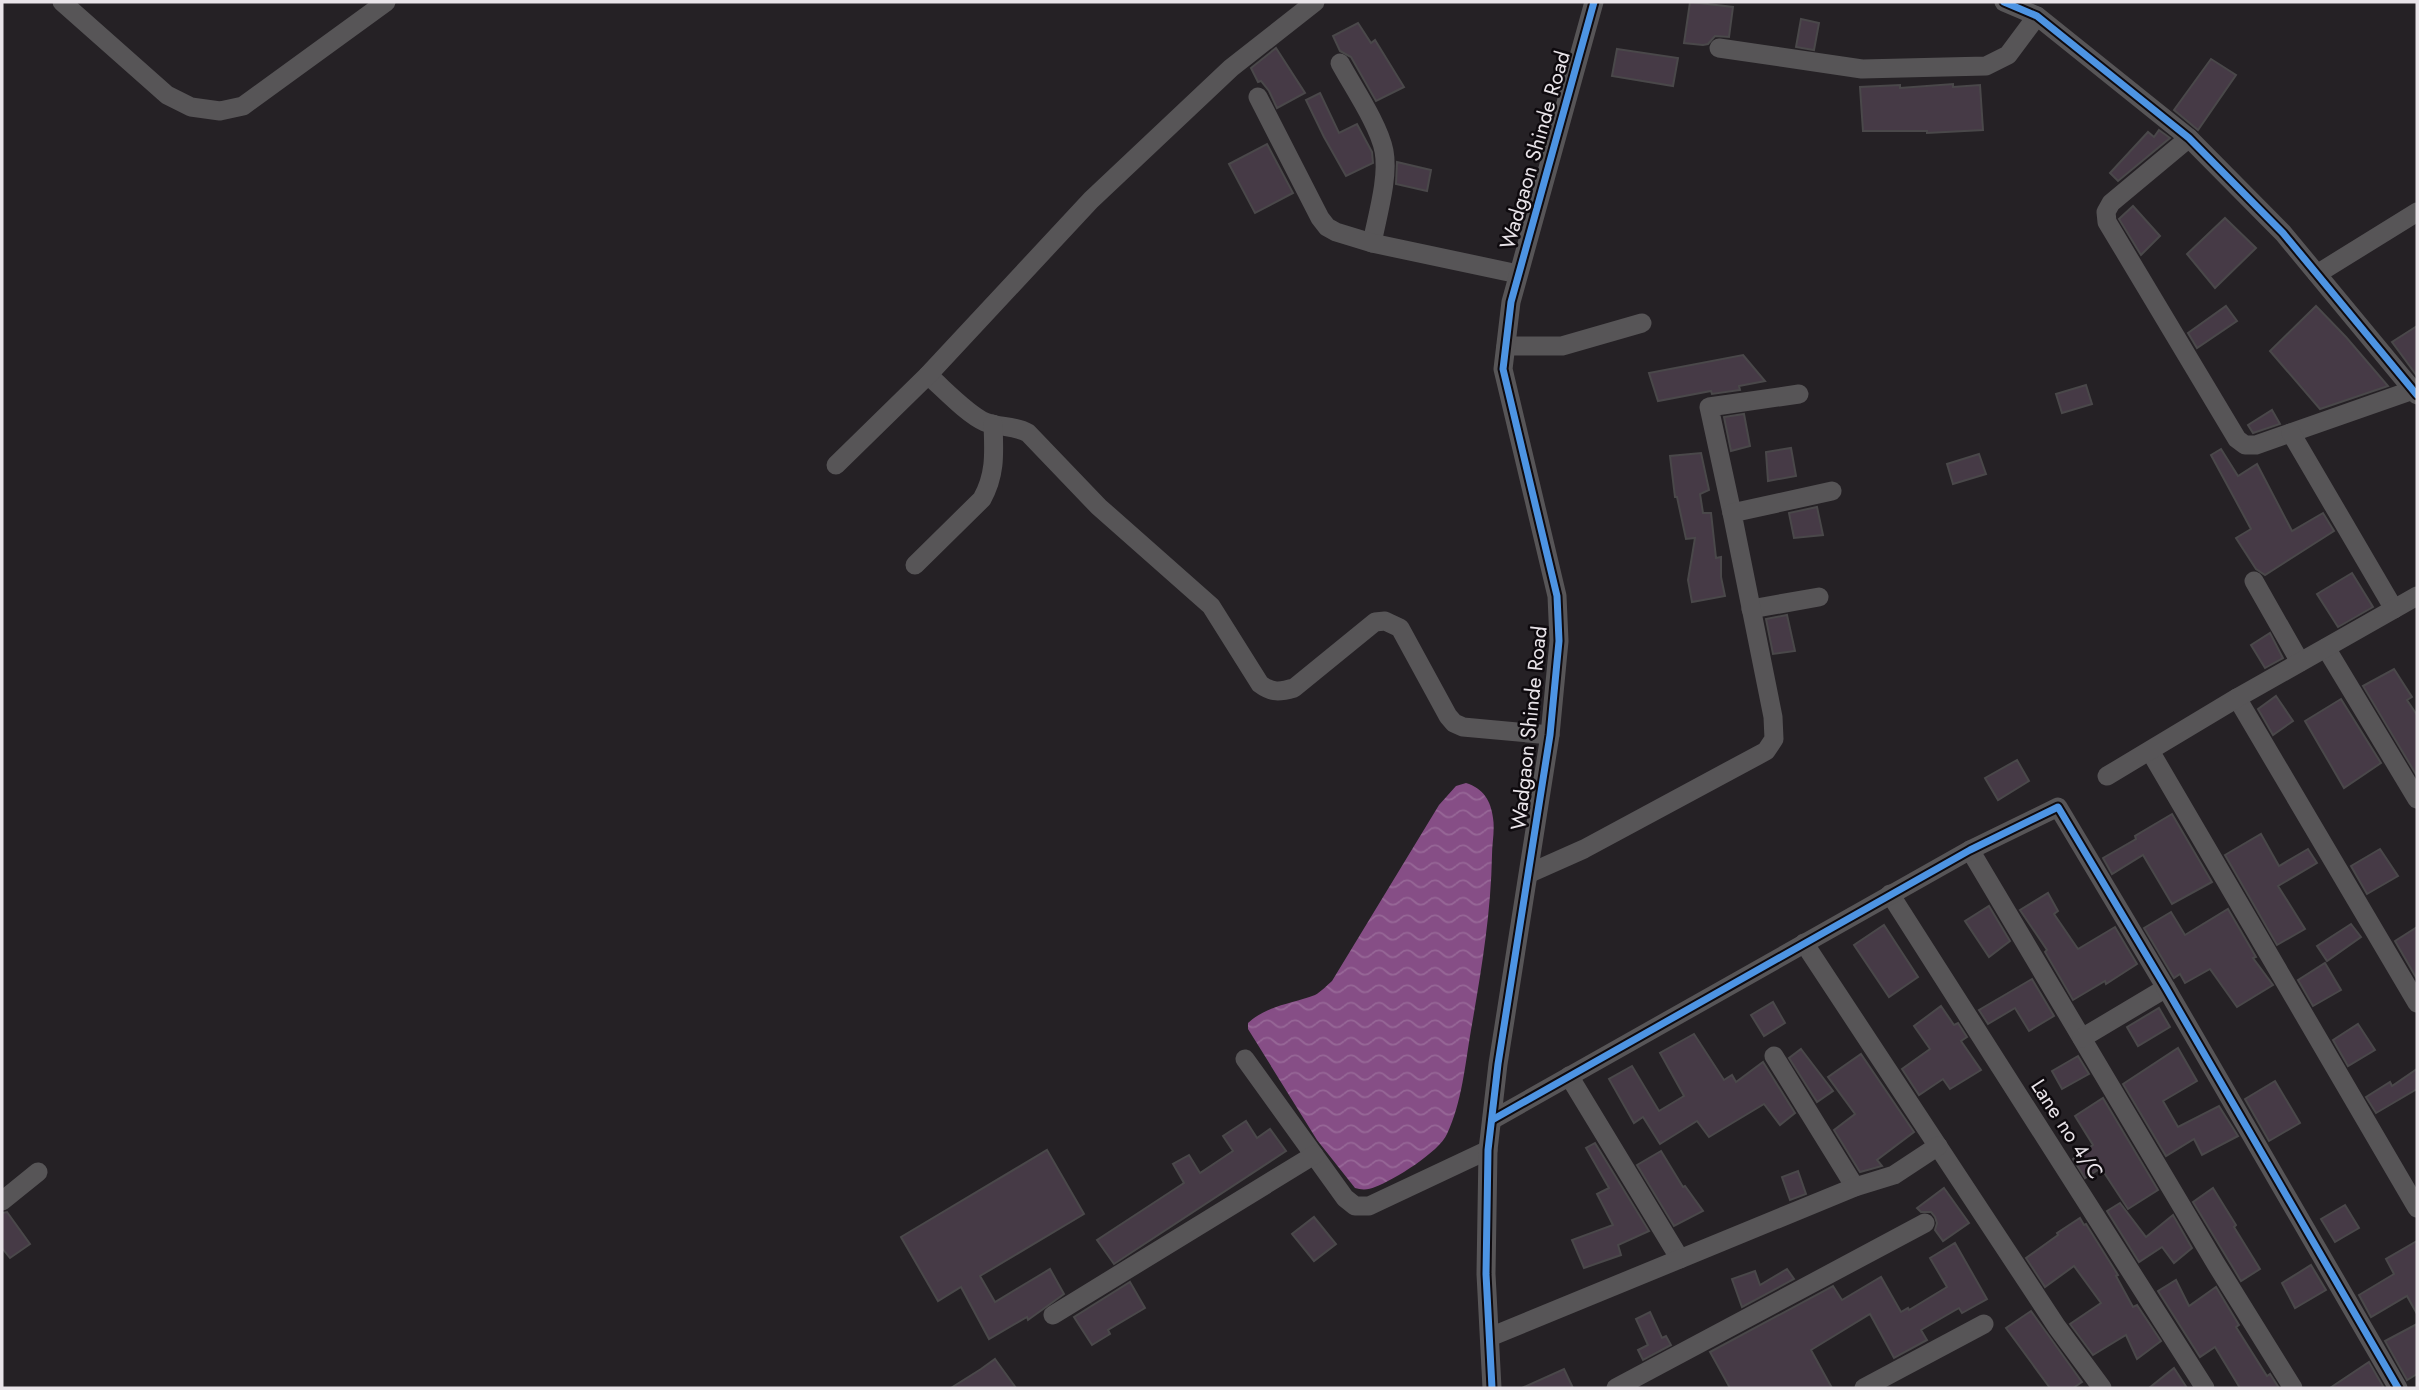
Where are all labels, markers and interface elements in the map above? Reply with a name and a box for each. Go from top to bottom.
street label: Wadgaon Shinde Road [1492,47,1578,253]
street label: Wadgaon Shinde Road [1503,624,1555,832]
street label: Lane no 4/C [2023,1073,2111,1185]

